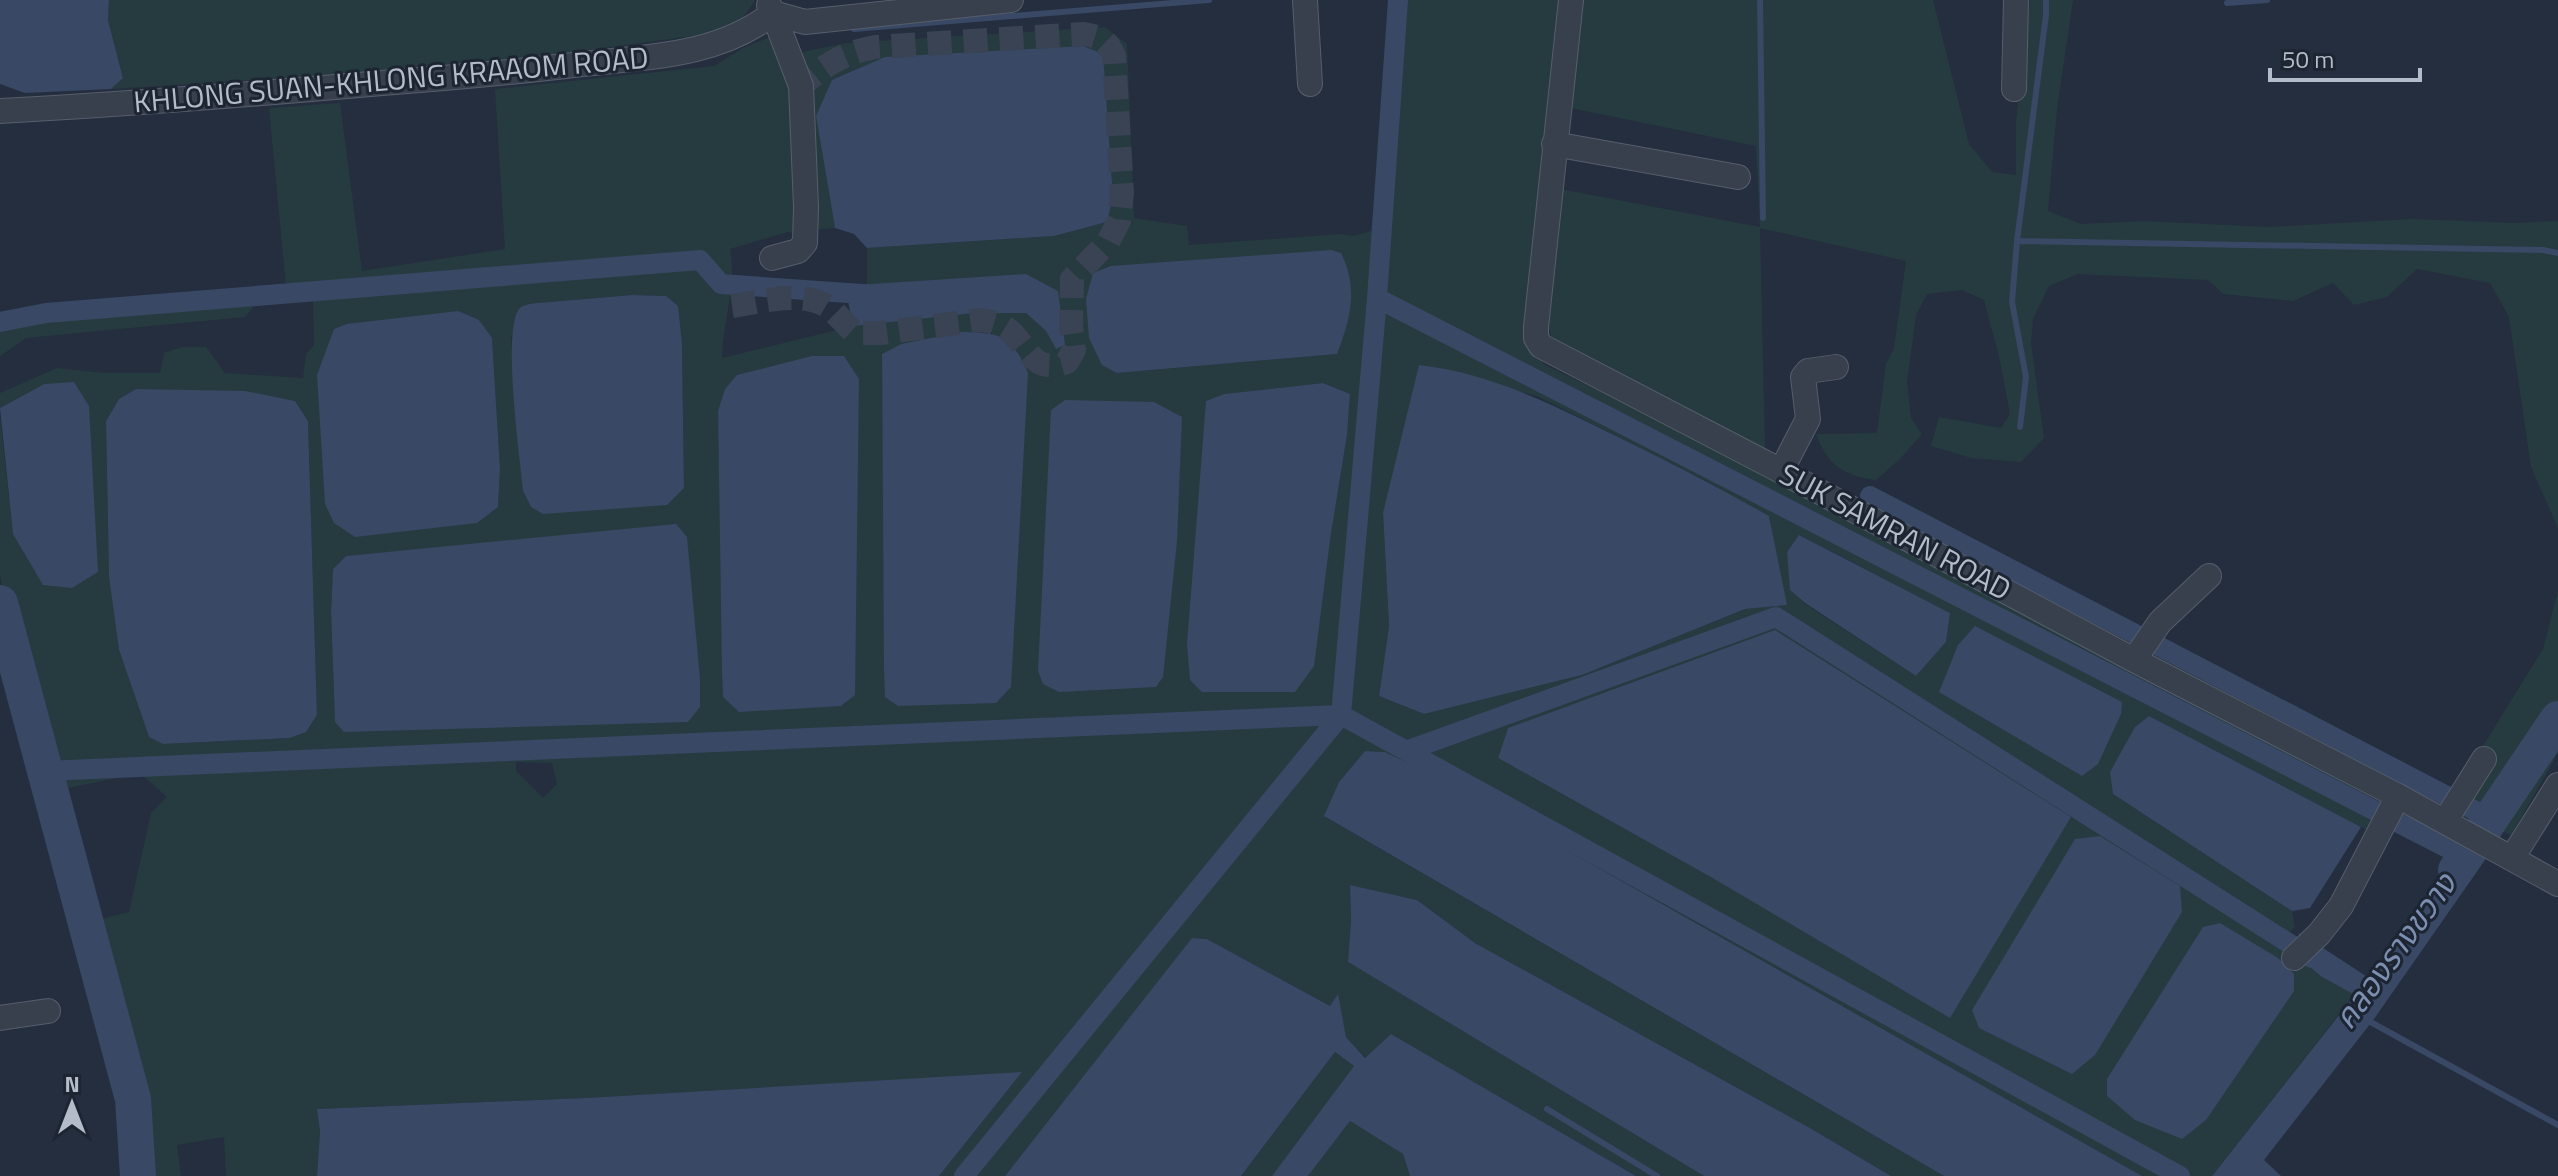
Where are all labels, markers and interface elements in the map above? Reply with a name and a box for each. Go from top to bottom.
scale bar [2270,32,2420,82]
street label: KHLONG SUAN-KHLONG KRAAOM ROAD [132,34,650,124]
text: 50 m [2282,41,2334,77]
street label: SUK SAMRAN ROAD [1771,451,2019,612]
water label: คลองรางขวาง [2321,861,2468,1038]
north arrow [32,1064,112,1144]
text: N [64,1067,80,1101]

